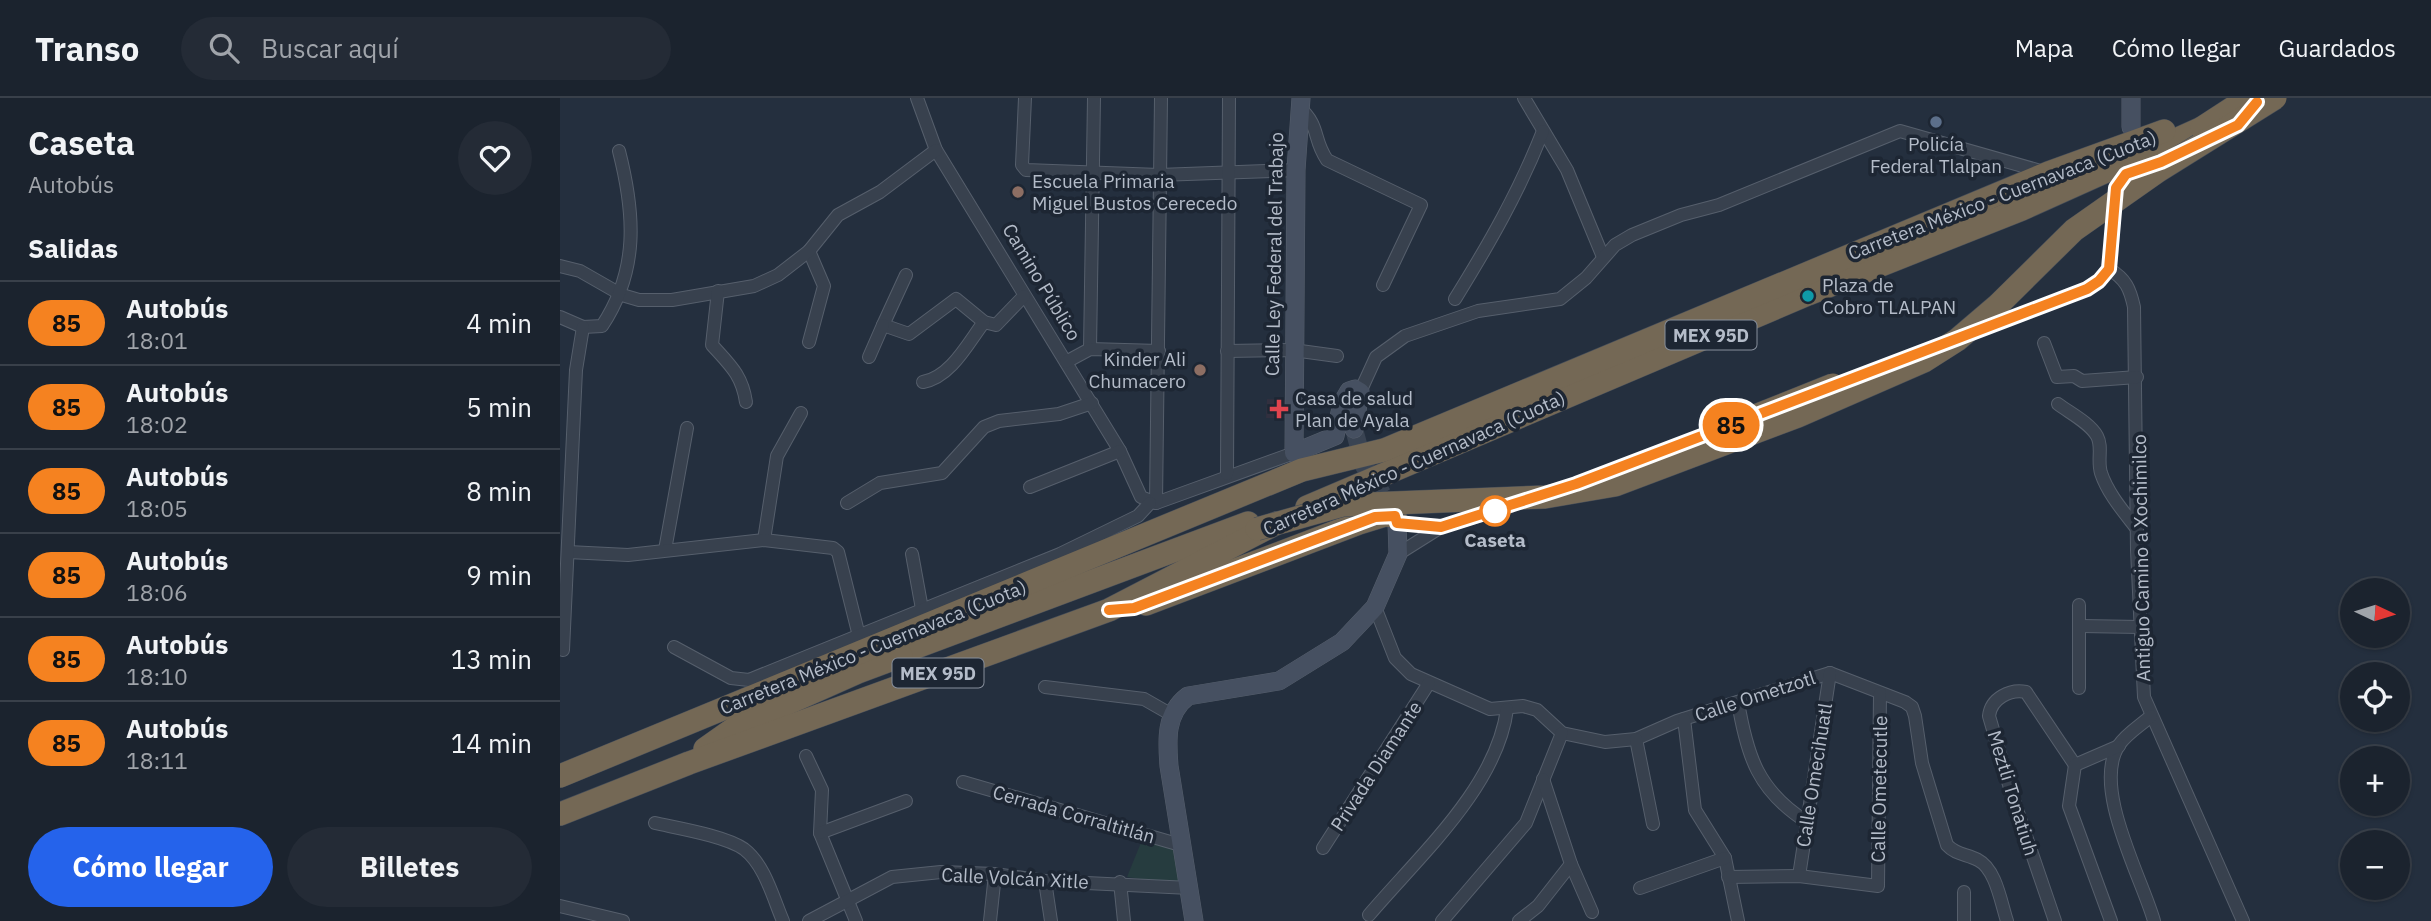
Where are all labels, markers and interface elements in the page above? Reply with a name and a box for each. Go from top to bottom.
search box [181,17,671,80]
text: Transo [35,27,139,70]
icon: search [205,29,243,67]
text: Buscar aquí [261,31,399,65]
text: Mapa [2015,32,2074,64]
text: Cómo llegar [2112,32,2240,64]
text: Guardados [2278,32,2396,64]
marker: Policía Federal Tlalpan [1928,114,1944,130]
text: Caseta [28,121,135,164]
button: heart [458,121,532,195]
street label: Carretera México - Cuernavaca (Cuota) [1844,125,2160,265]
street label: Calle Ley Federal del Trabajo [1260,132,1288,376]
place label: Policía Federal Tlalpan [1870,132,2002,178]
text: Autobús [28,169,114,199]
place label: Escuela Primaria Miguel Bustos Cerecedo [1032,169,1237,215]
marker: Escuela Primaria Miguel Bustos Cerecedo [1010,184,1026,200]
street label: Camino Público [998,219,1086,345]
text: Salidas [28,231,118,265]
place label: Plaza de Cobro TLALPAN [1822,273,1956,319]
marker: Plaza de Cobro TLALPAN [1800,288,1816,304]
text: Autobús [126,291,228,325]
text: 4 min [466,306,532,340]
text: 85 [52,307,81,339]
road number: MEX 95D [1666,320,1756,349]
text: 18:01 [126,325,188,355]
place label: Kinder Ali Chumacero [1088,347,1186,393]
marker: Kinder Ali Chumacero [1192,362,1208,378]
text: Autobús [126,375,228,409]
street label: Carretera México - Cuernavaca (Cuota) [1259,385,1569,541]
place label: Casa de salud Plan de Ayala [1295,386,1413,432]
text: 5 min [466,390,532,424]
text: 85 [52,391,81,423]
marker: Casa de salud Plan de Ayala [1269,399,1289,419]
line badge: 85 [1700,402,1762,448]
text: 18:02 [126,409,188,439]
text: 85 [1717,409,1745,441]
street label: Antiguo Camino a Xochimilco [2127,434,2155,682]
text: Autobús [126,459,228,493]
text: 8 min [466,474,532,508]
text: 85 [52,475,81,507]
text: 18:05 [126,493,188,523]
marker: Caseta [1480,496,1510,526]
place label: Caseta [1464,528,1526,552]
text: Autobús [126,543,228,577]
text: 9 min [466,558,532,592]
text: 85 [52,559,81,591]
street label: Carretera México - Cuernavaca (Cuota) [716,574,1030,720]
text: 18:06 [126,577,188,607]
north arrow [2340,578,2410,648]
map controls [2340,578,2410,900]
text: Autobús [126,627,228,661]
text: 13 min [451,642,532,676]
text: 85 [52,643,81,675]
road number: MEX 95D [892,658,984,688]
text: 18:10 [126,661,188,691]
button: locate [2340,662,2410,732]
street label: Calle Ometzotl [1692,665,1818,727]
street label: Privada Diamante [1325,696,1427,836]
street label: Calle Omecihuatl [1791,701,1837,849]
text: Autobús [126,711,228,745]
street label: Calle Ometecutle [1866,715,1892,863]
text: 14 min [451,726,532,760]
text: 85 [52,727,81,759]
street label: Meztli Tonatiuh [1983,727,2043,859]
text: 18:11 [126,745,188,775]
button: + [2340,746,2410,816]
street label: Cerrada Corraltitlán [990,779,1158,849]
button: Cómo llegar [28,827,273,907]
button: Billetes [287,827,532,907]
button: − [2340,830,2410,900]
street label: Calle Volcán Xitle [941,862,1089,894]

